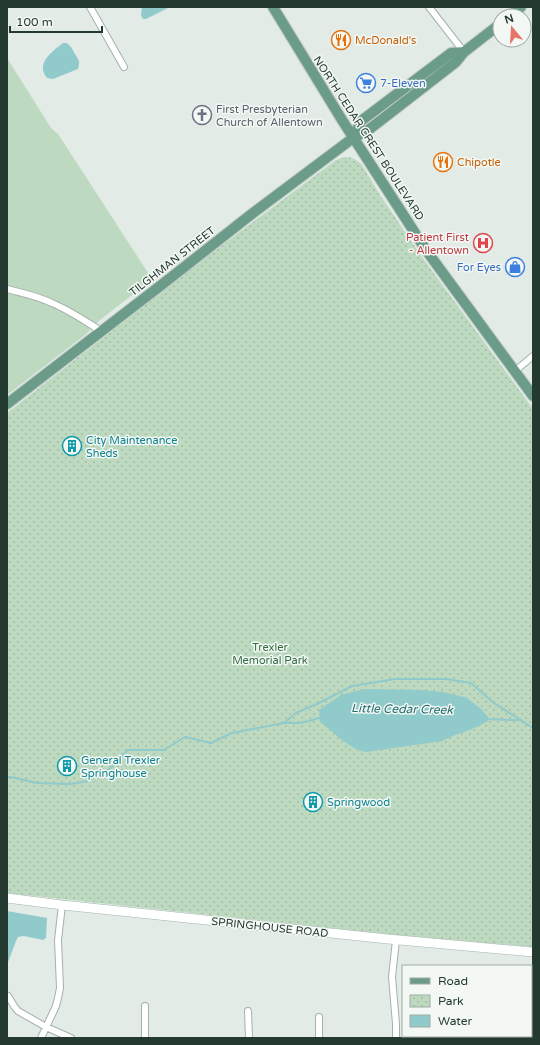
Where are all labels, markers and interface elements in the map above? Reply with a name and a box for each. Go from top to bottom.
scale bar [10,8,102,34]
north arrow [492,8,532,48]
text: N [503,11,515,27]
text: 100 m [16,15,53,29]
restaurant icon: McDonald's [330,29,352,51]
place label: McDonald's [355,34,416,47]
street label: NORTH CEDAR CREST BOULEVARD [311,54,427,223]
supermarket icon: 7-Eleven [355,72,377,94]
place label: 7-Eleven [380,77,426,90]
place label: First Presbyterian Church of Allentown [216,103,323,129]
church icon: First Presbyterian Church of Allentown [191,104,213,126]
restaurant icon: Chipotle [432,151,454,173]
place label: Chipotle [457,156,501,169]
street label: TILGHMAN STREET [127,224,218,299]
place label: Patient First - Allentown [406,231,469,257]
hospital icon: Patient First - Allentown [472,232,494,254]
shop icon: For Eyes [504,256,526,278]
place label: For Eyes [457,261,501,274]
place label: City Maintenance Sheds [86,434,177,460]
building icon: City Maintenance Sheds [61,435,83,457]
park label: Trexler Memorial Park [232,641,308,667]
water label: Little Cedar Creek [351,701,454,717]
place label: General Trexler Springhouse [81,754,161,780]
building icon: General Trexler Springhouse [56,755,78,777]
building icon: Springwood [302,791,324,813]
place label: Springwood [327,796,390,809]
street label: SPRINGHOUSE ROAD [211,915,329,940]
legend [402,965,532,1037]
text: Road [438,974,468,988]
text: Park [438,994,464,1008]
text: Water [438,1014,473,1028]

